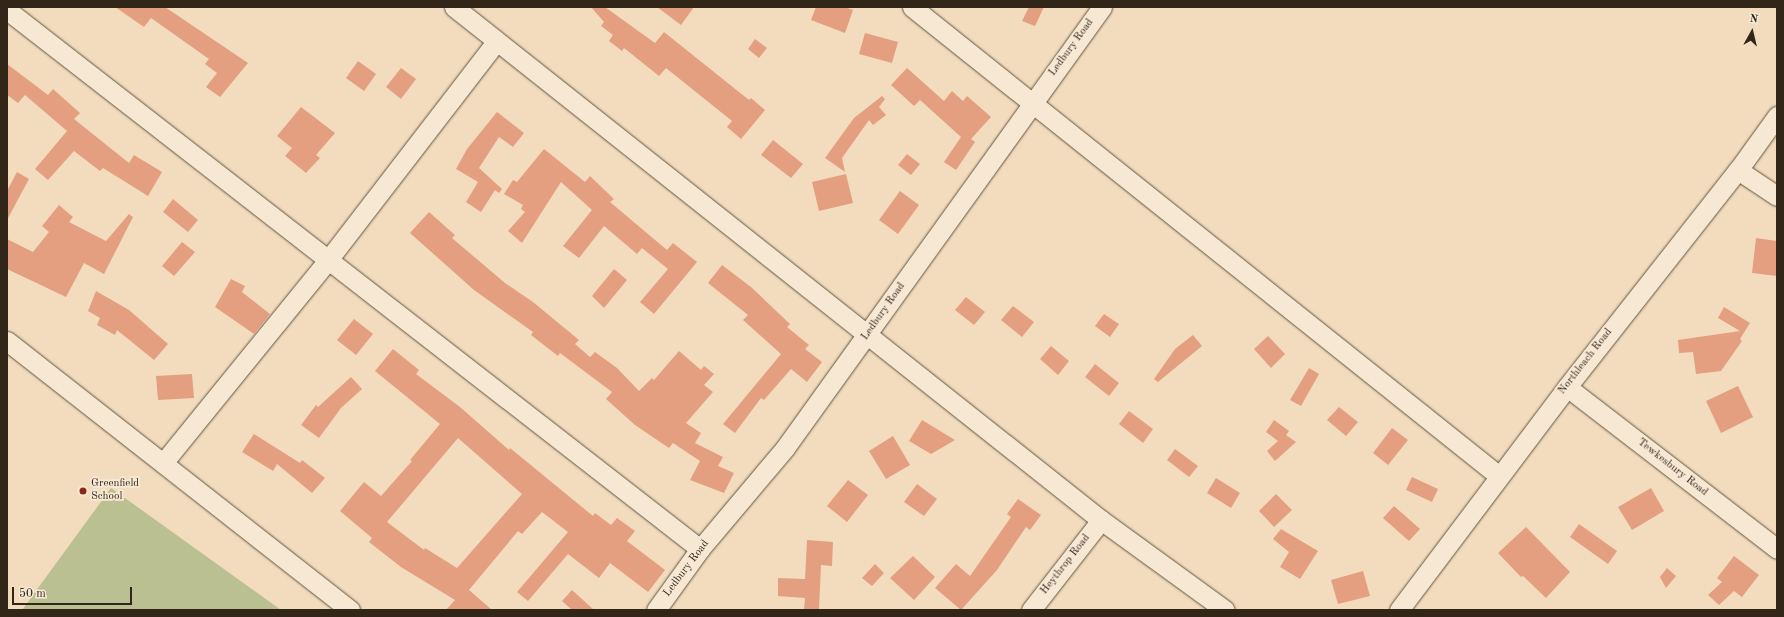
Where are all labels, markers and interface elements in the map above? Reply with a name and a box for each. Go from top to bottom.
north arrow [1732,12,1772,52]
text: N [1749,14,1759,26]
street label: Ledbury Road [1047,17,1097,79]
street label: Ledbury Road [859,281,909,343]
street label: Northleach Road [1556,326,1616,398]
street label: Tewkesbury Road [1634,436,1710,500]
place label: Greenfield School [91,478,139,504]
marker: Greenfield School [78,486,88,496]
street label: Heythrop Road [1038,532,1094,598]
street label: Ledbury Road [661,538,713,600]
scale bar [14,579,134,605]
text: 50 m [19,588,46,600]

